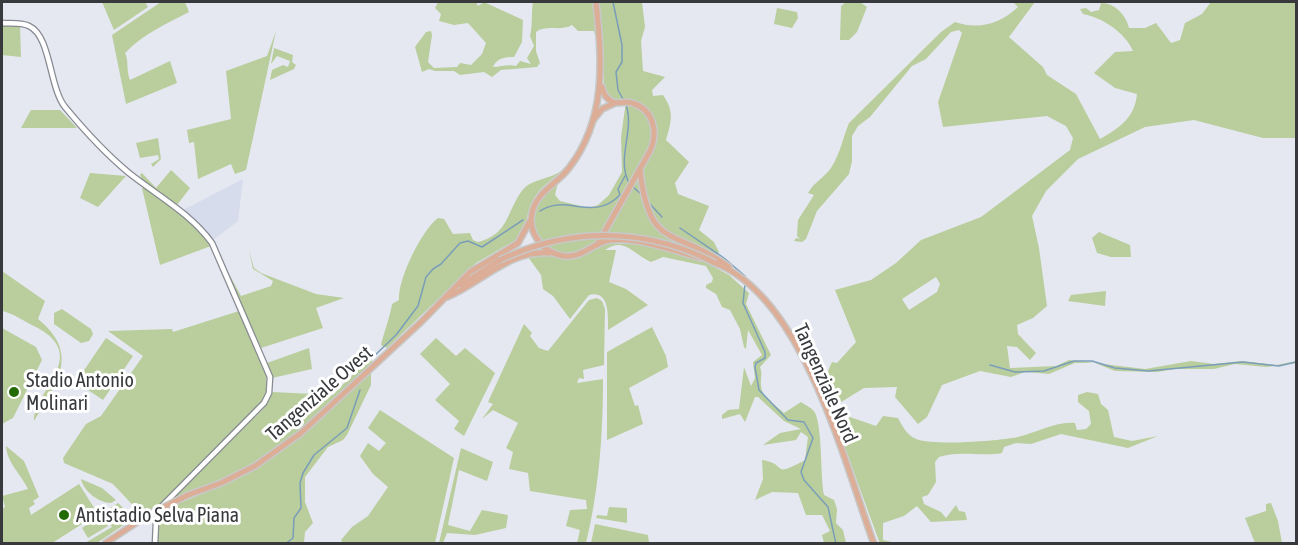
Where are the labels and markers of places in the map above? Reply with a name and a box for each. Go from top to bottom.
place label: Stadio Antonio Molinari [26,368,134,414]
marker: Stadio Antonio Molinari [7,385,21,399]
place label: Antistadio Selva Piana [76,503,239,526]
marker: Antistadio Selva Piana [57,508,71,522]

